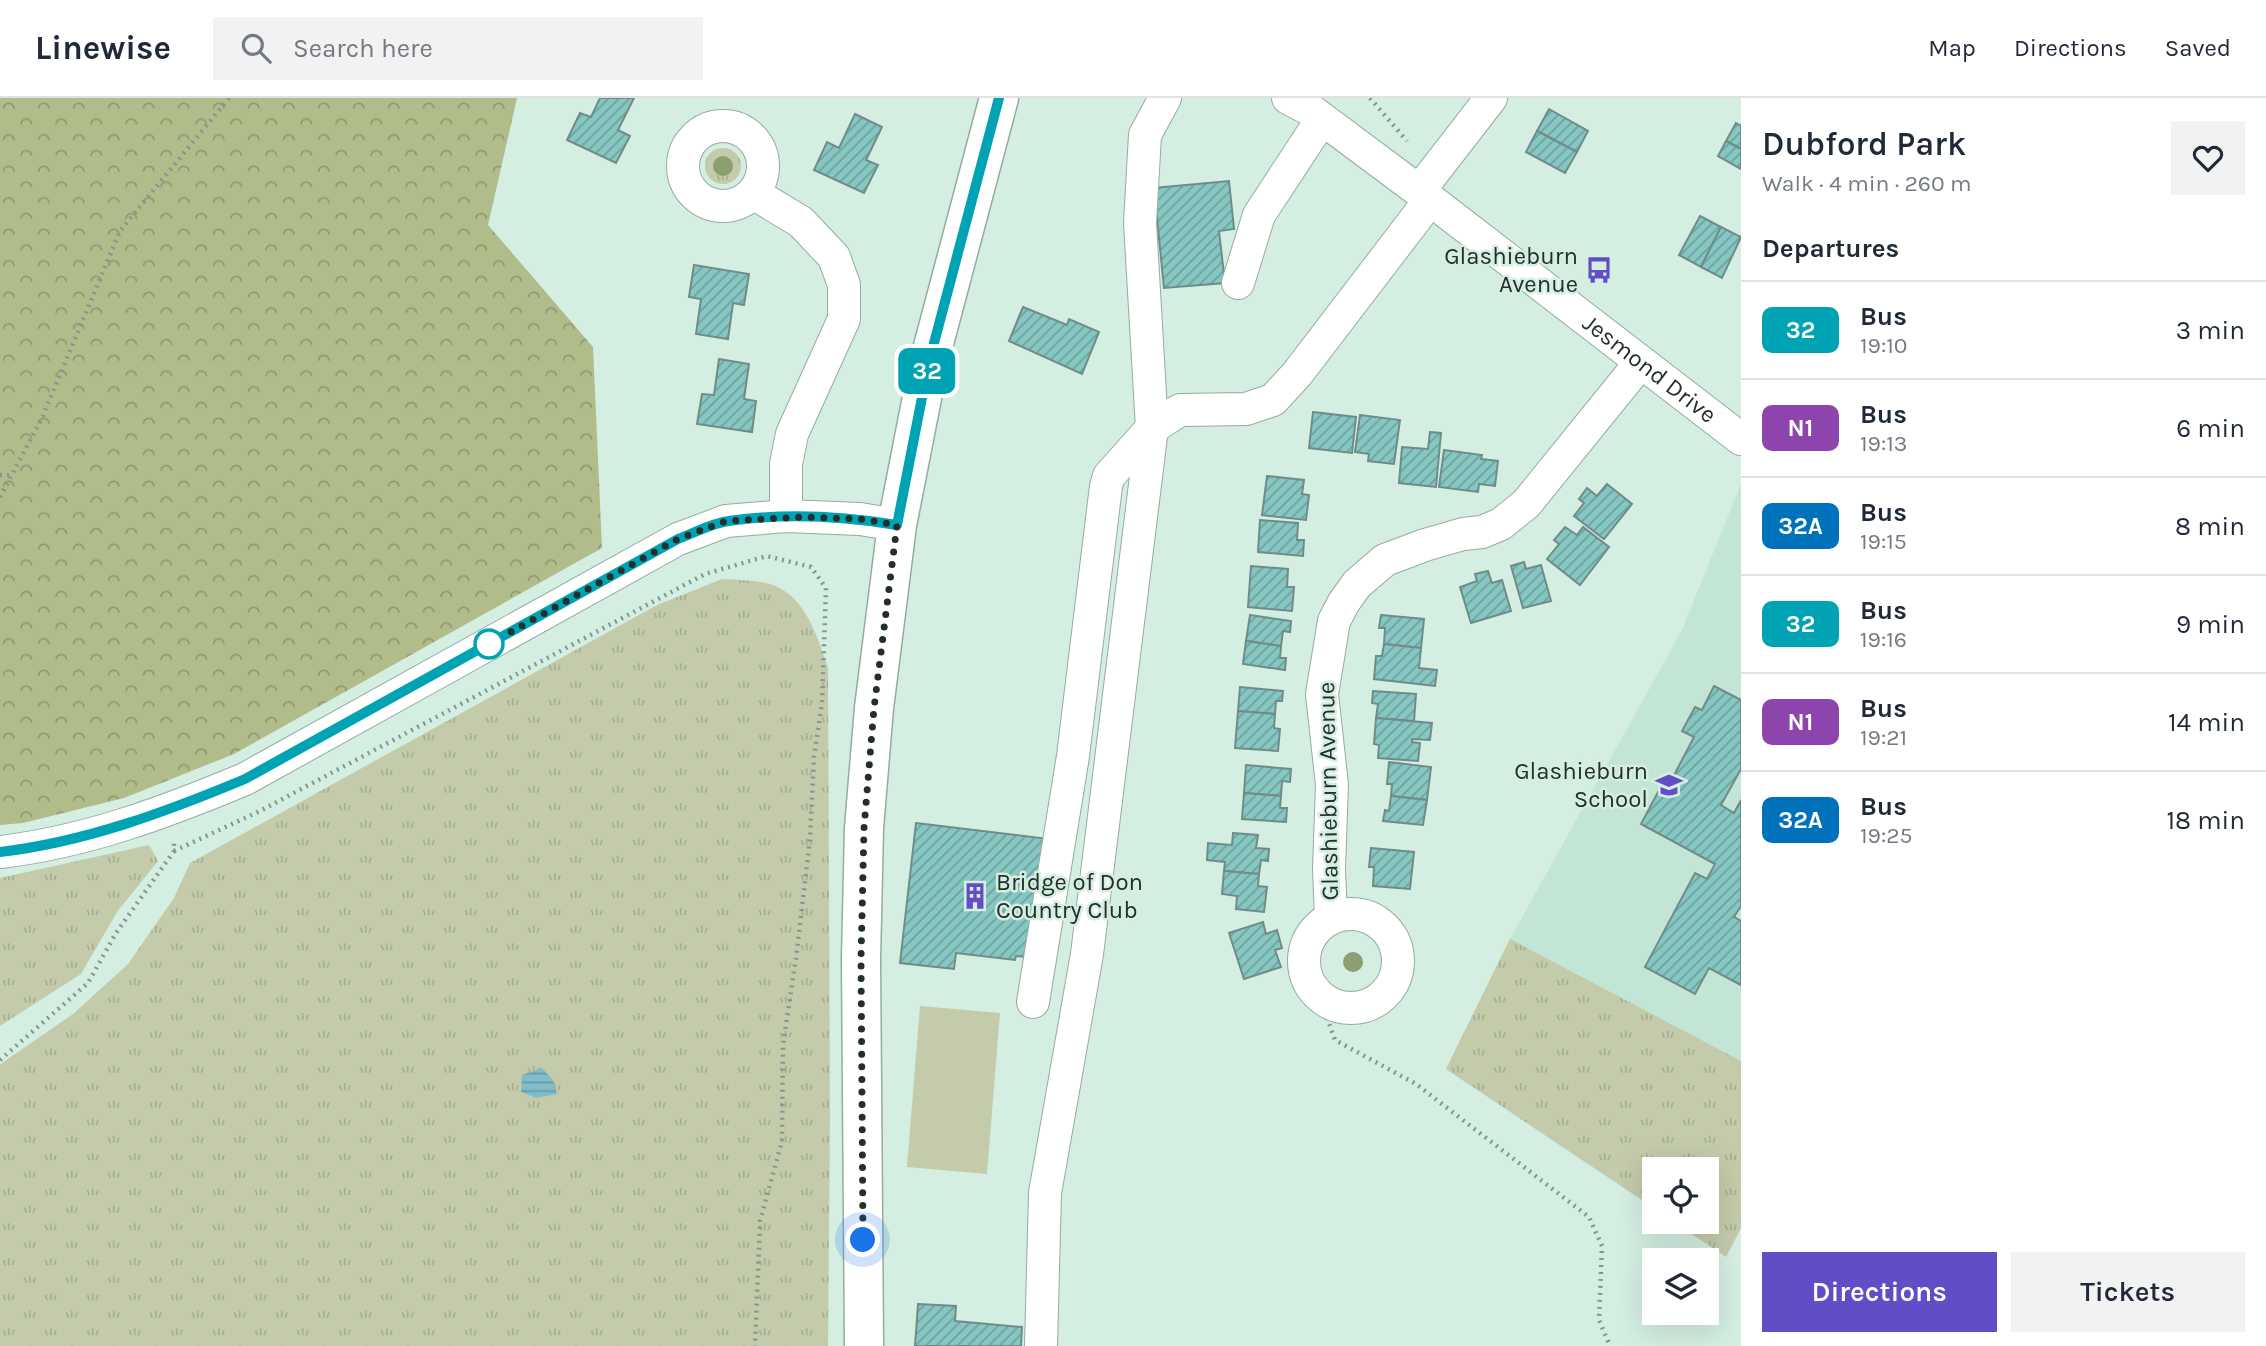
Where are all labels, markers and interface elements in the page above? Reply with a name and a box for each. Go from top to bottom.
search box [213,17,703,80]
text: Linewise [35,29,171,67]
icon: search [237,29,275,67]
text: Search here [293,33,433,64]
text: Map [1928,34,1976,62]
text: Directions [2014,34,2127,62]
text: Saved [2165,34,2231,62]
button: heart [2171,121,2245,195]
text: Dubford Park [1762,125,1966,163]
text: Walk · 4 min · 260 m [1762,170,1972,197]
text: Departures [1762,233,1899,264]
place label: Glashieburn Avenue [1444,242,1578,298]
bus stop icon: Glashieburn Avenue [1584,255,1614,285]
text: Bus [1860,301,1907,332]
street label: Jesmond Drive [1577,308,1722,429]
text: 3 min [2176,315,2245,346]
text: 32 [1786,316,1815,344]
text: 19:10 [1860,332,1908,359]
line badge: 32 [895,348,958,394]
text: 32 [912,357,942,385]
text: Bus [1860,399,1907,430]
text: 6 min [2176,413,2245,444]
text: N1 [1788,414,1813,442]
text: 19:13 [1860,430,1907,457]
text: Bus [1860,497,1907,528]
text: 8 min [2175,511,2245,542]
text: 32A [1778,512,1823,540]
text: 19:15 [1860,528,1907,555]
text: Bus [1860,595,1907,626]
text: 9 min [2176,609,2245,640]
text: 32 [1786,610,1815,638]
text: 19:16 [1860,626,1907,653]
unlabelled marker [474,629,504,659]
street label: Glashieburn Avenue [1312,681,1344,901]
text: Bus [1860,693,1907,724]
text: 14 min [2168,707,2245,738]
text: N1 [1788,708,1813,736]
text: 19:21 [1860,724,1907,751]
place label: Glashieburn School [1514,757,1648,813]
school or university icon: Glashieburn School [1654,770,1684,800]
text: Bus [1860,791,1907,822]
text: 18 min [2166,805,2245,836]
text: 32A [1778,806,1823,834]
text: 19:25 [1860,822,1913,849]
place label: Bridge of Don Country Club [996,868,1143,924]
building icon: Bridge of Don Country Club [960,881,990,911]
map controls [1642,1157,1719,1325]
button: locate [1642,1157,1719,1234]
your location [845,1222,880,1257]
button: layers [1642,1248,1719,1325]
button: Directions [1762,1252,1997,1332]
button: Tickets [2011,1252,2245,1332]

